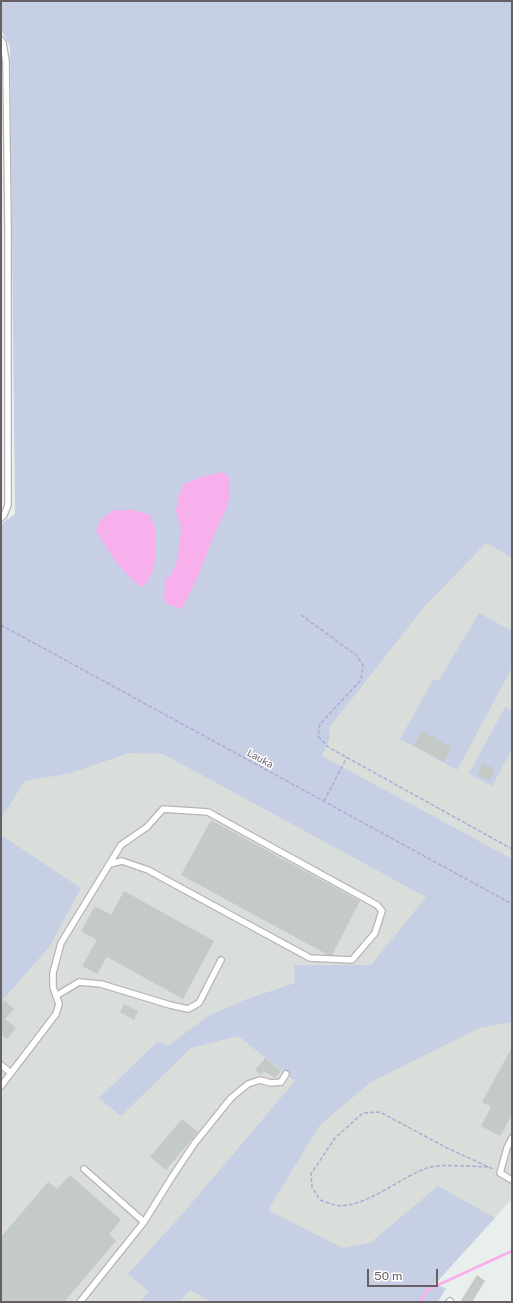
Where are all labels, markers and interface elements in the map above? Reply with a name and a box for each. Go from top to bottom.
street label: Lauka [245,747,275,771]
scale bar [369,1261,440,1287]
text: 50 m [374,1269,402,1283]

